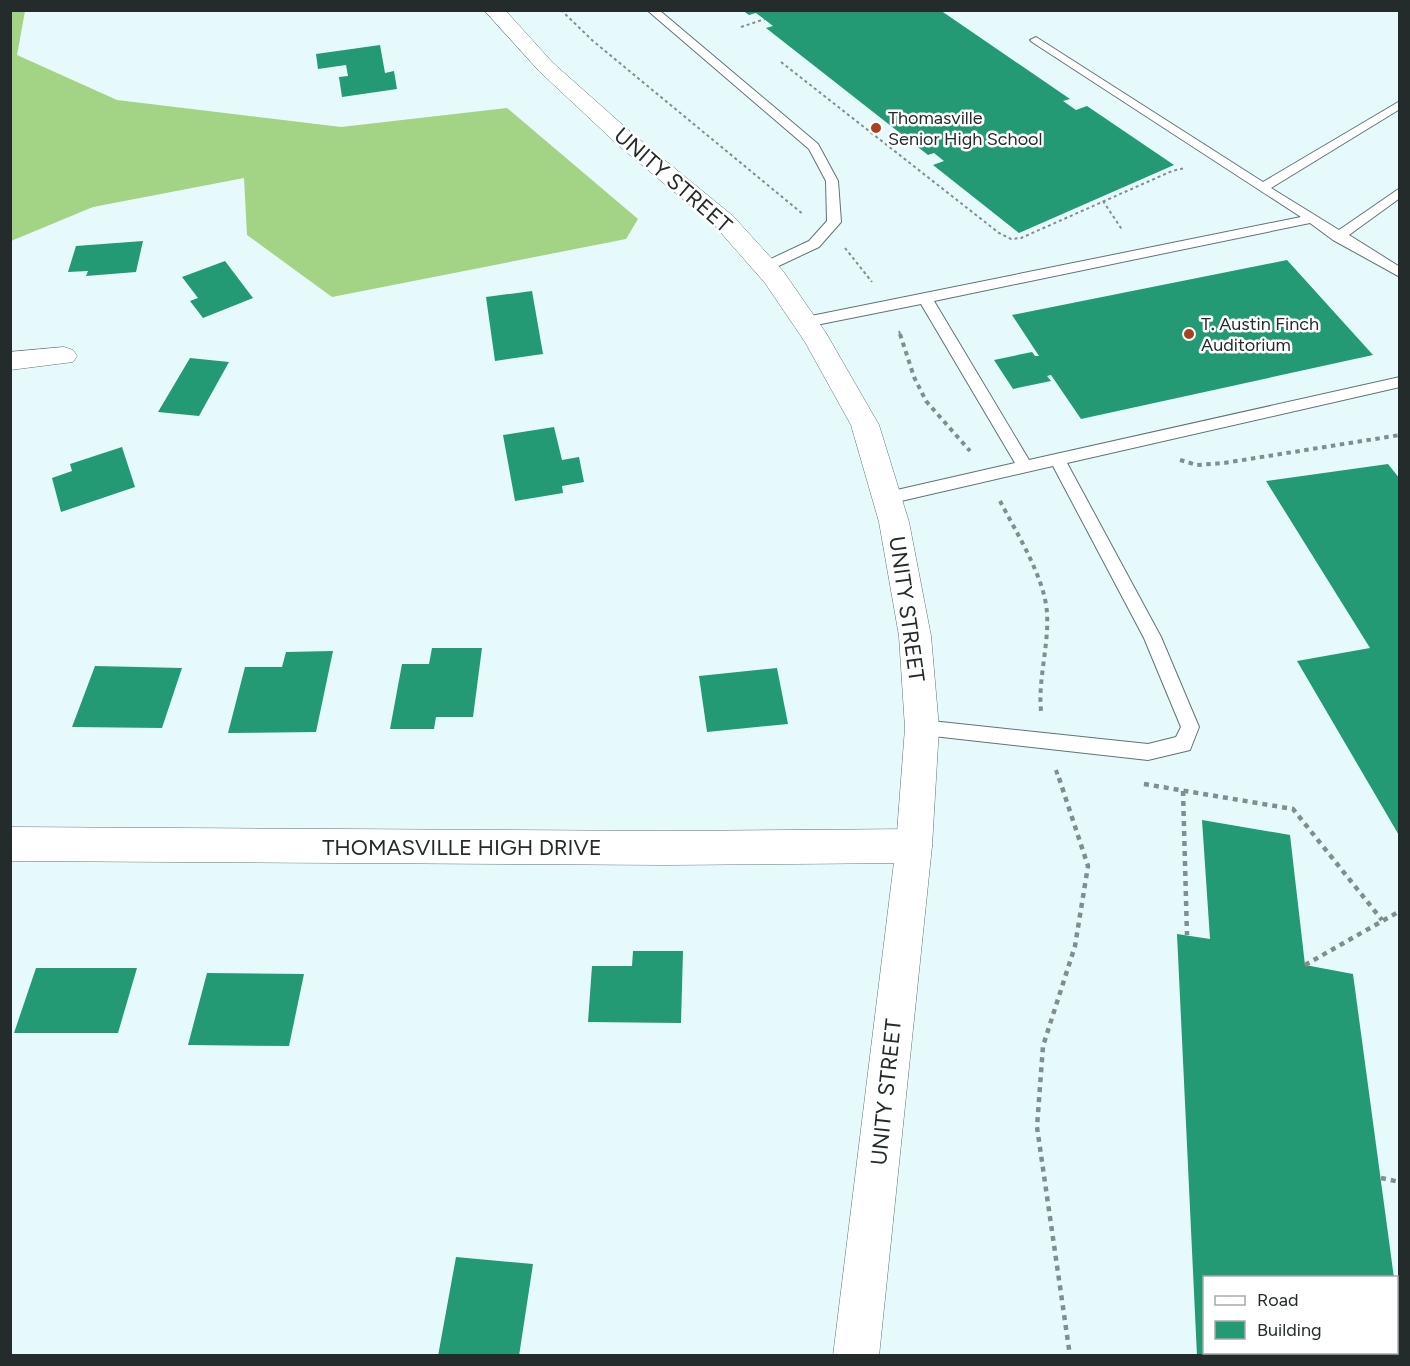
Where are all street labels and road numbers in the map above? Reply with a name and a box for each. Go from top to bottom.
street label: UNITY STREET [609,122,737,238]
street label: UNITY STREET [883,534,931,684]
street label: THOMASVILLE HIGH DRIVE [322,834,602,861]
street label: UNITY STREET [865,1017,907,1167]

